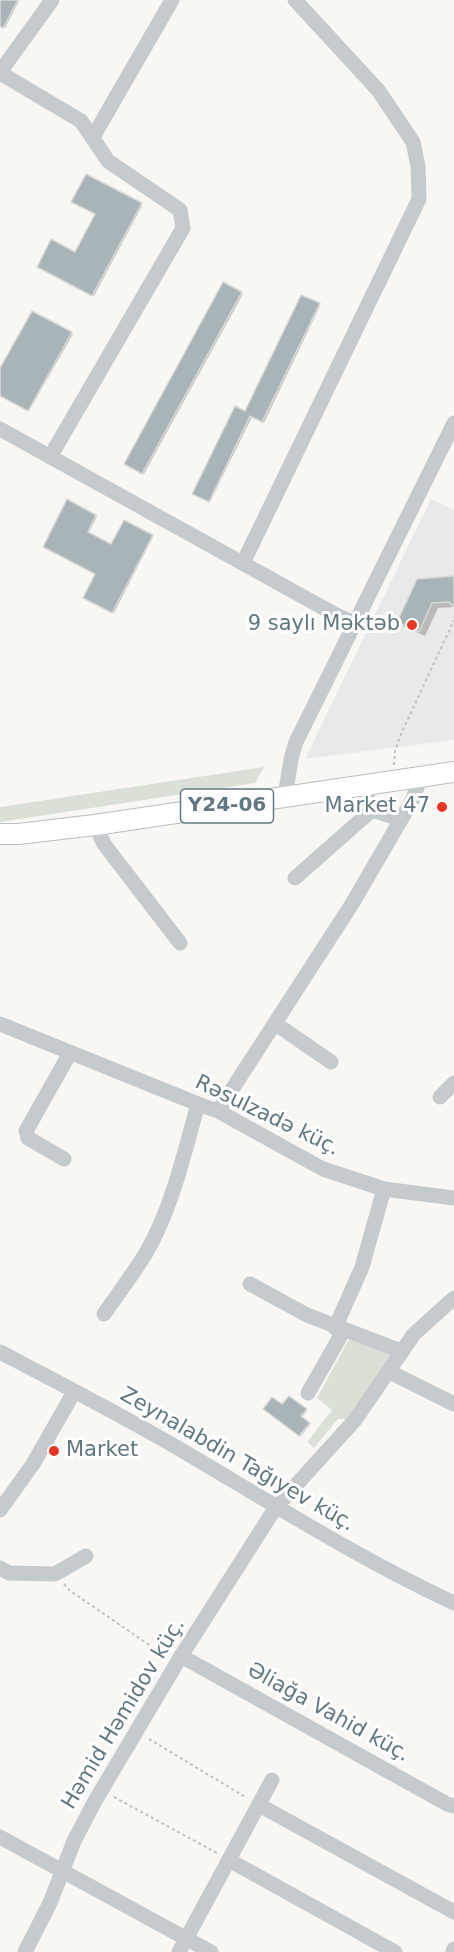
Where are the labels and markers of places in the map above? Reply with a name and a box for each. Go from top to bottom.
place label: 9 saylı Məktəb [248,612,400,638]
marker: 9 saylı Məktəb [405,618,419,632]
place label: Market 47 [324,794,430,820]
marker: Market 47 [435,800,449,814]
place label: Market [66,1438,138,1464]
marker: Market [47,1444,61,1458]

